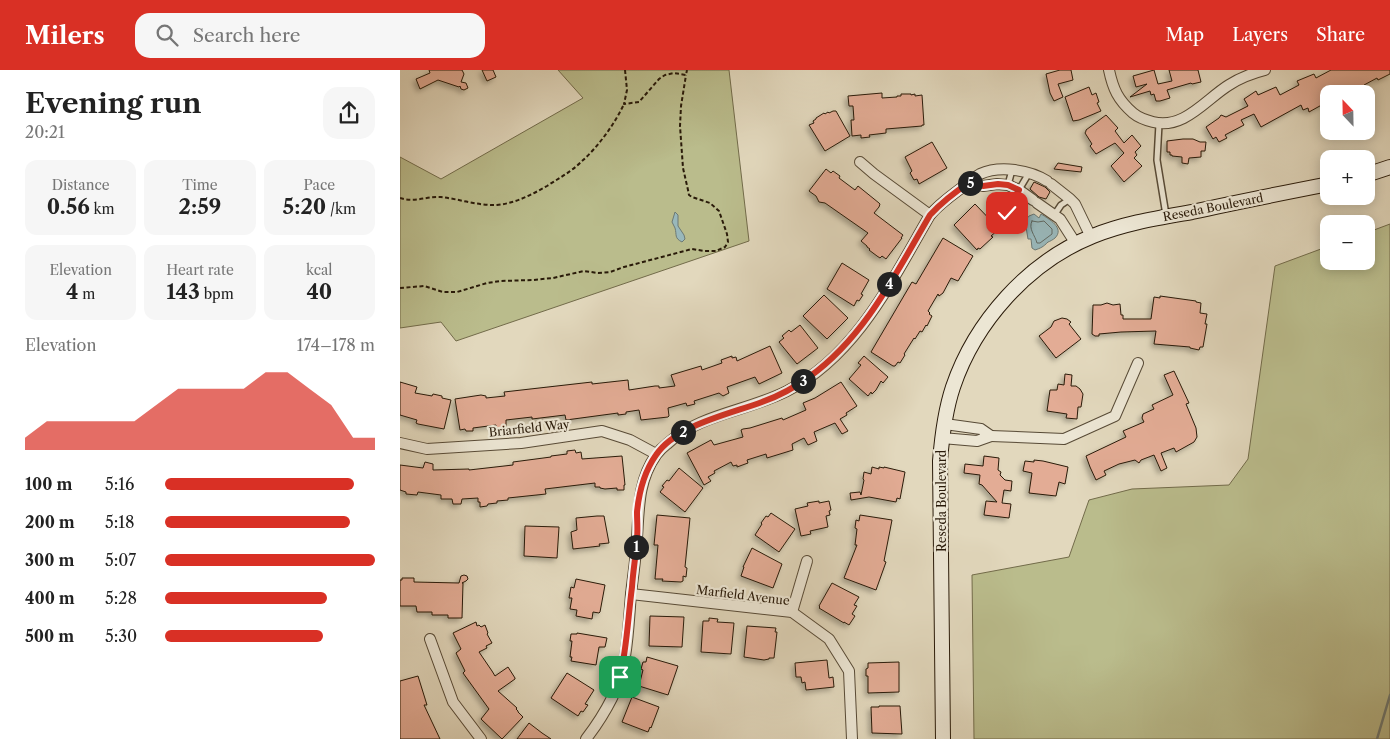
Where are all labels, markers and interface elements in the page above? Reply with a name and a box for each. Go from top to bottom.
search box [135,13,485,58]
text: Milers [25,21,105,50]
icon: search [153,21,181,49]
text: Search here [193,24,300,47]
text: Map [1166,24,1204,46]
text: Layers [1232,24,1288,46]
text: Share [1316,24,1365,46]
north arrow [1320,85,1375,140]
map controls [1320,85,1375,270]
text: Evening run [25,86,201,120]
button: share [323,87,375,139]
text: 20:21 [25,122,65,142]
button: + [1320,150,1375,205]
pin: 5 [958,170,982,196]
text: 5 [967,174,974,192]
text: Distance [52,176,110,194]
text: Time [182,176,218,194]
text: Pace [304,176,335,194]
street label: Reseda Boulevard [1162,190,1265,224]
pin [986,192,1028,234]
text: 0.56 [47,194,90,219]
text: 2:59 [179,194,221,219]
text: 5:20 [283,194,326,219]
icon: check [993,199,1021,227]
text: km [90,200,115,218]
text: /km [326,200,356,218]
button: − [1320,215,1375,270]
text: Elevation [49,261,112,279]
text: Heart rate [166,261,234,279]
text: kcal [306,261,333,279]
pin: 4 [876,272,902,296]
text: 4 [885,275,894,293]
text: 4 [66,279,79,304]
text: 143 [166,279,200,304]
text: 40 [306,279,332,304]
text: m [79,285,95,303]
text: bpm [200,285,234,303]
text: Elevation [25,335,96,355]
text: 174–178 m [297,335,375,355]
pin: 3 [790,368,816,394]
text: 3 [800,372,807,390]
street label: Briarfield Way [488,416,570,440]
pin: 2 [670,420,696,444]
text: 2 [679,423,688,441]
street label: Reseda Boulevard [934,449,949,552]
text: 100 m [25,474,72,494]
text: 5:16 [105,474,134,494]
text: 200 m [25,512,75,532]
text: 5:18 [105,512,134,532]
pin: 1 [624,534,648,560]
text: 1 [633,538,640,556]
text: 300 m [25,550,74,570]
text: 5:07 [105,550,136,570]
street label: Marfield Avenue [695,582,791,608]
text: 400 m [25,588,75,608]
text: 5:28 [105,588,137,608]
text: 500 m [25,626,74,646]
text: 5:30 [105,626,137,646]
pin [599,656,641,698]
icon: arrive [606,663,634,691]

